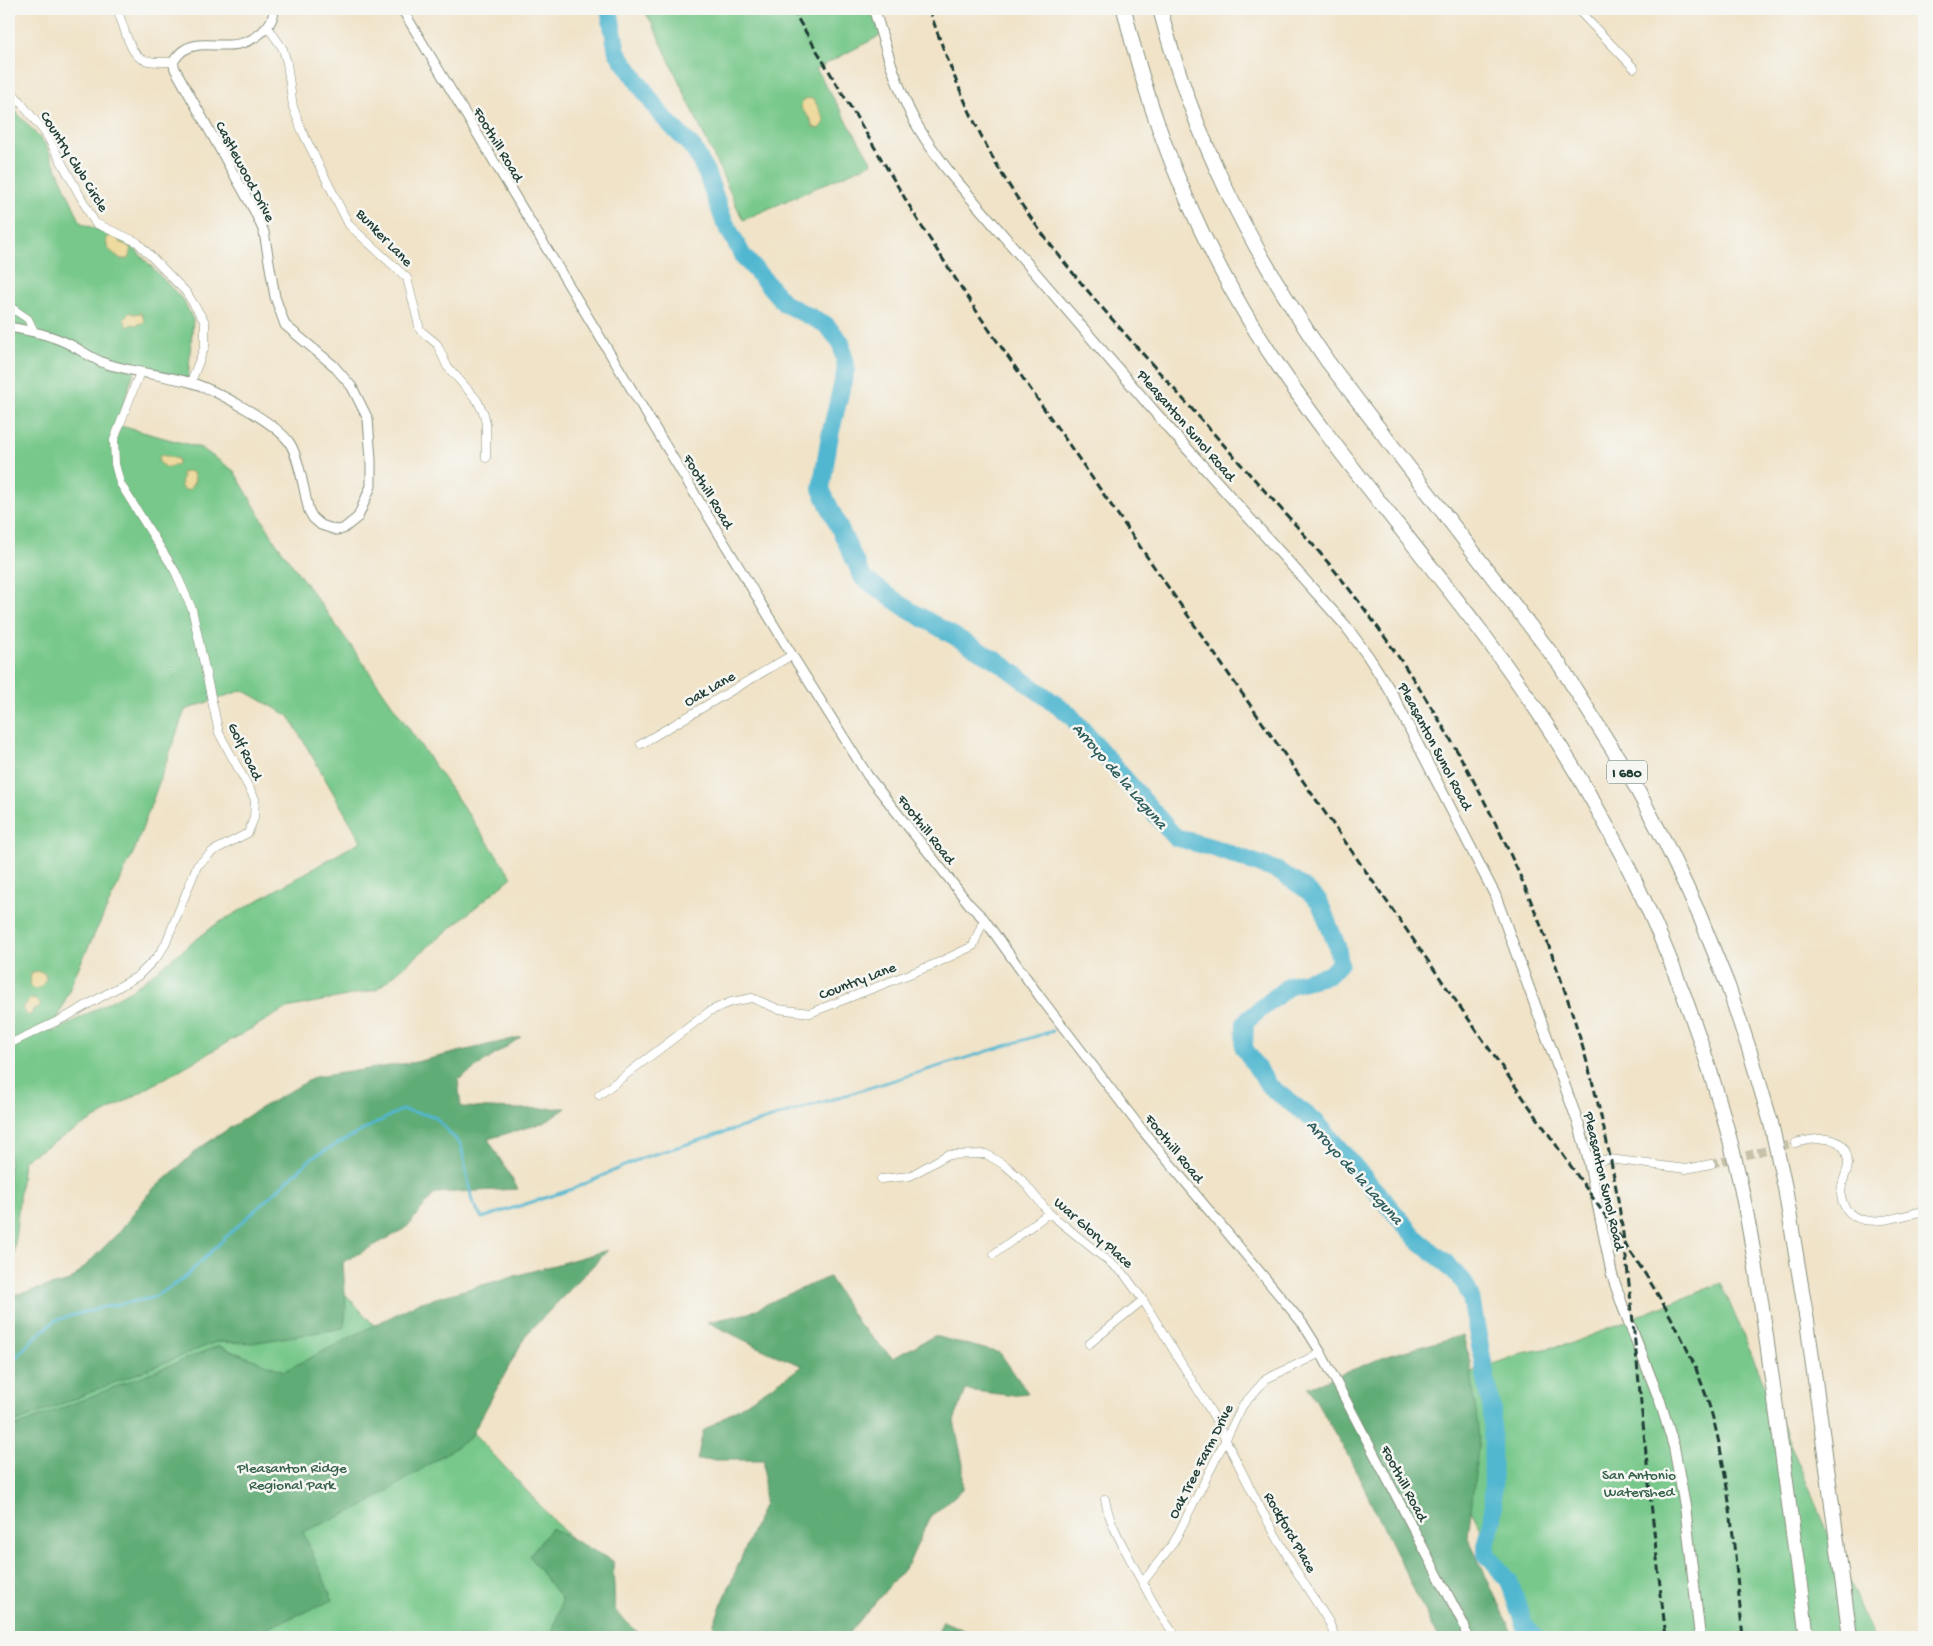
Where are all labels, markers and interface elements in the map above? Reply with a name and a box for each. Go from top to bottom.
street label: Foothill Road [468,104,527,187]
street label: Country Club Circle [35,108,112,216]
street label: Castlewood Drive [210,119,278,226]
street label: Bunker Lane [351,205,416,271]
street label: Pleasanton Sunol Road [1132,366,1240,487]
street label: Foothill Road [678,451,737,534]
street label: Oak Lane [681,668,739,712]
street label: Pleasanton Sunol Road [1393,679,1476,815]
street label: Golf Road [223,720,266,785]
water label: Arroyo de la Laguna [1067,720,1170,835]
road number: I 680 [1607,760,1647,784]
street label: Foothill Road [892,791,959,870]
street label: Country Lane [817,959,899,1005]
street label: Pleasanton Sunol Road [1578,1109,1628,1254]
street label: Foothill Road [1140,1110,1208,1188]
water label: Arroyo de la Laguna [1301,1117,1406,1230]
street label: War Glory Place [1049,1194,1136,1273]
street label: Oak Tree Farm Drive [1165,1401,1239,1522]
street label: Foothill Road [1375,1442,1431,1526]
park label: Pleasanton Ridge Regional Park [236,1460,347,1495]
park label: San Antonio Watershed [1602,1467,1676,1502]
street label: Rockford Place [1259,1489,1320,1577]

